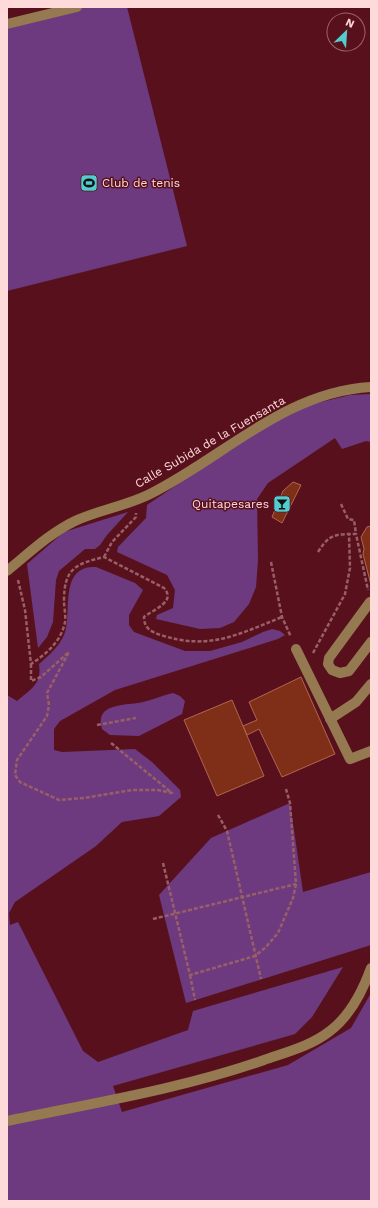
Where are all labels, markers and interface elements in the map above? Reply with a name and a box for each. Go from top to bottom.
north arrow [326,12,366,52]
text: N [344,16,356,31]
sports icon: Club de tenis [79,173,99,193]
place label: Club de tenis [102,176,180,190]
street label: Calle Subida de la Fuensanta [132,393,288,491]
bar icon: Quitapesares [272,494,292,514]
place label: Quitapesares [192,497,269,511]

